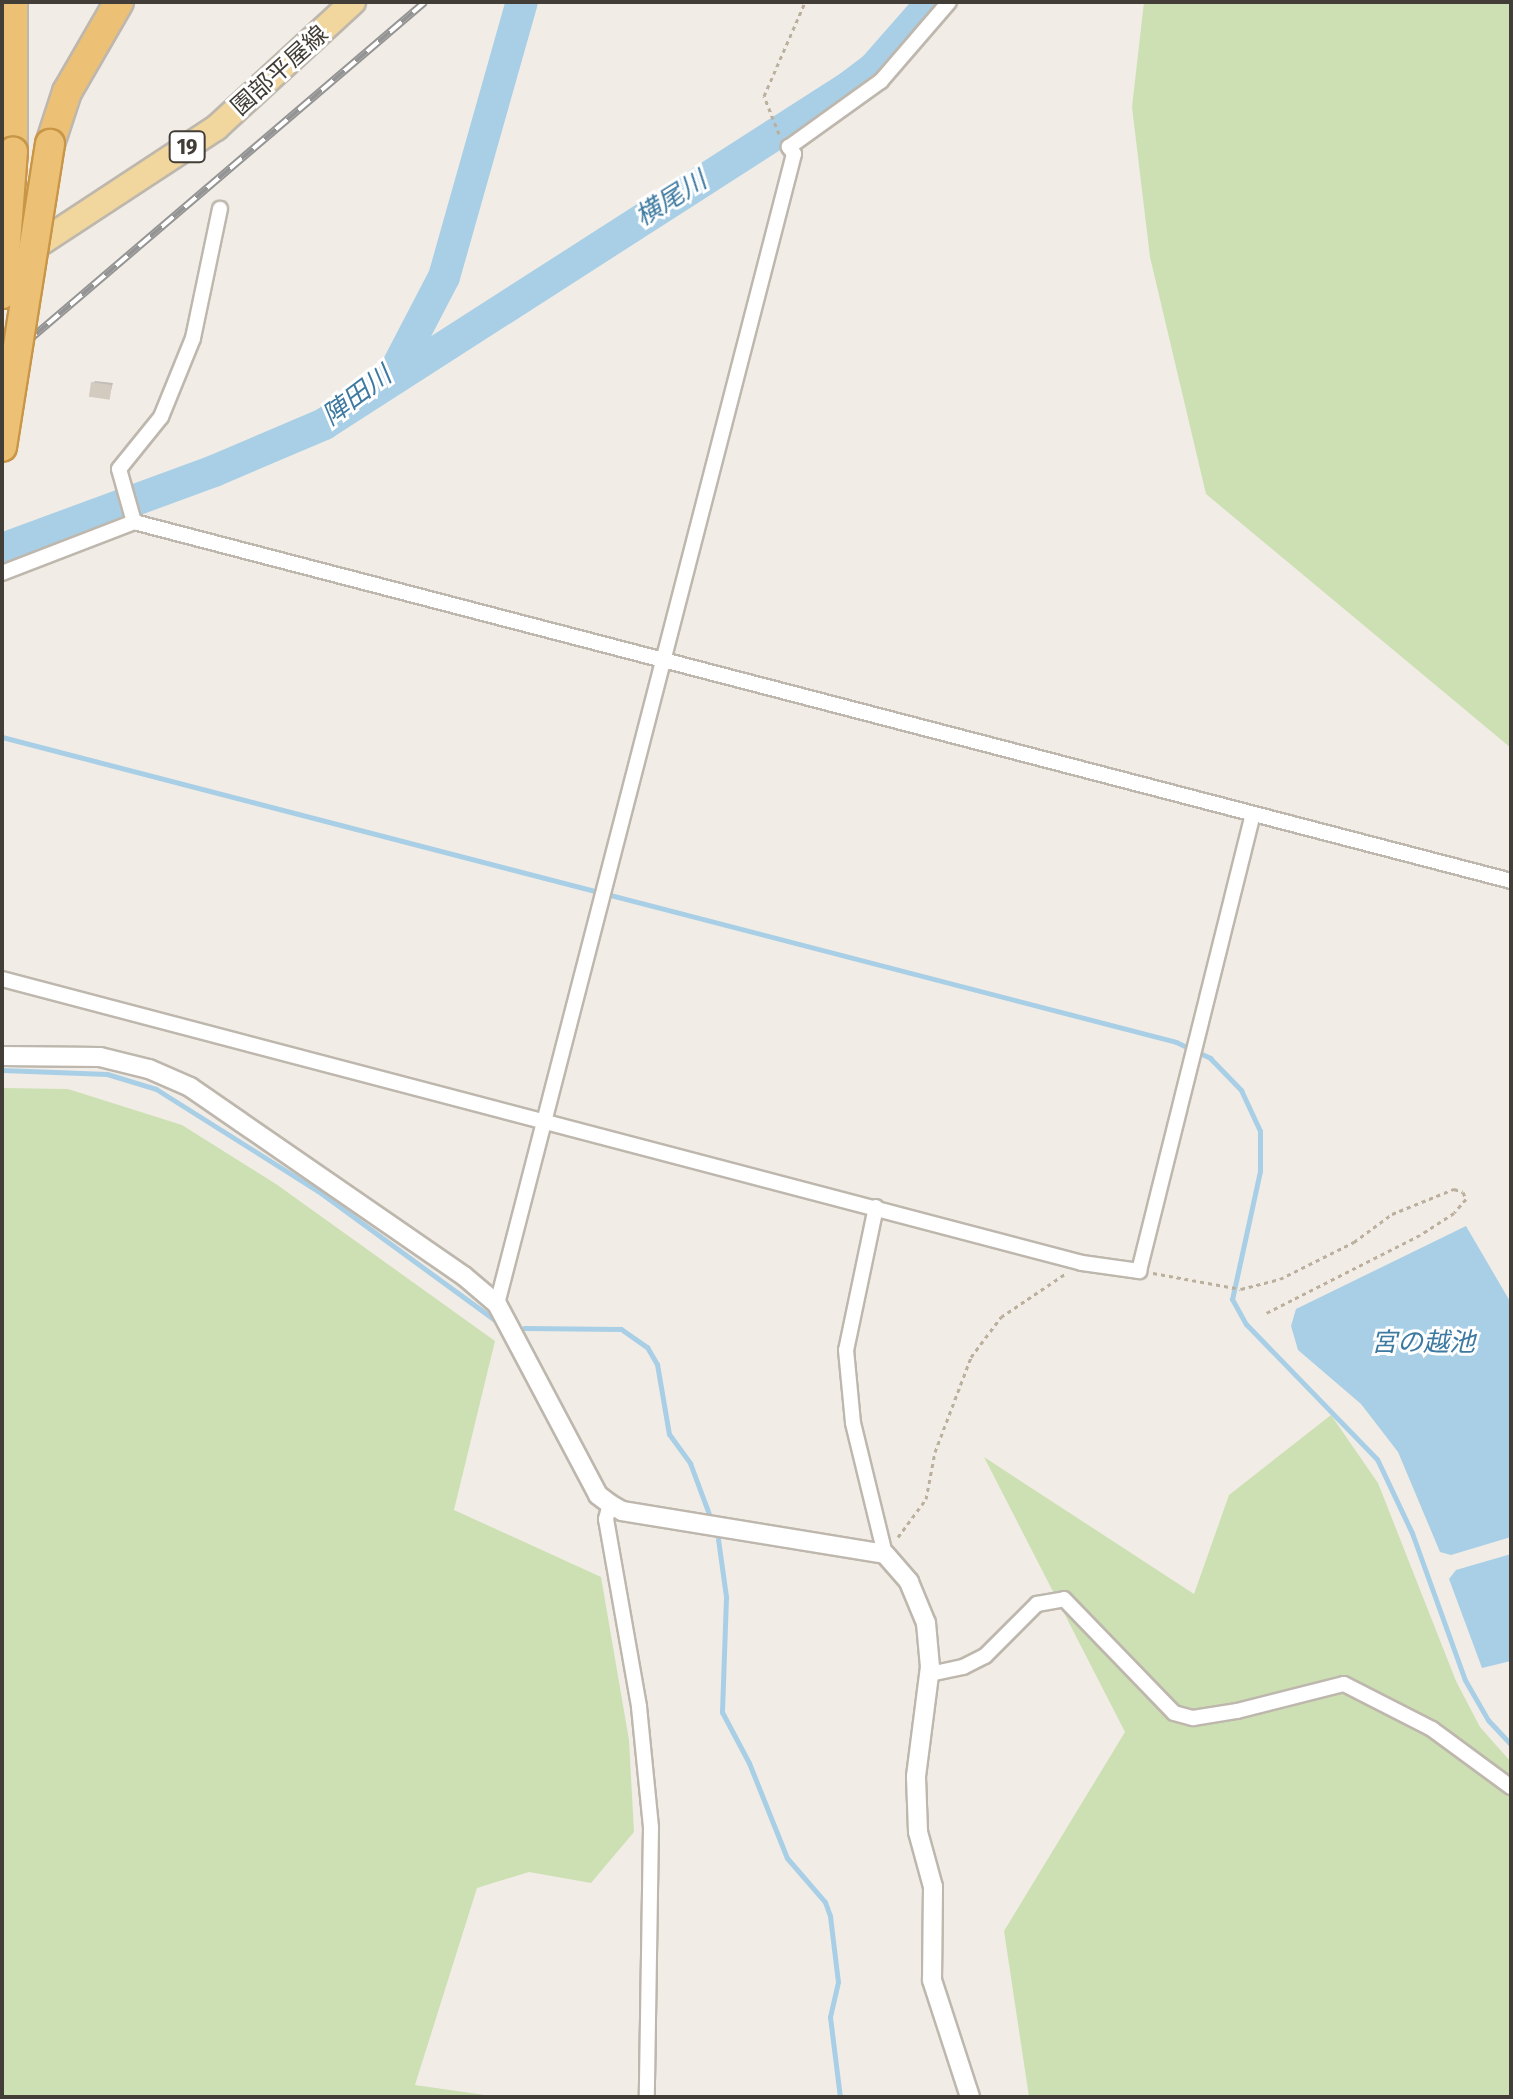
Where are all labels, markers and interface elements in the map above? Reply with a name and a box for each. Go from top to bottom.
street label: 園部平屋線 [226,20,334,122]
road number: 19 [167,129,207,165]
water label: 横尾川 [630,165,712,233]
water label: 陣田川 [316,360,398,432]
water label: 宮の越池 [1371,1327,1475,1359]

